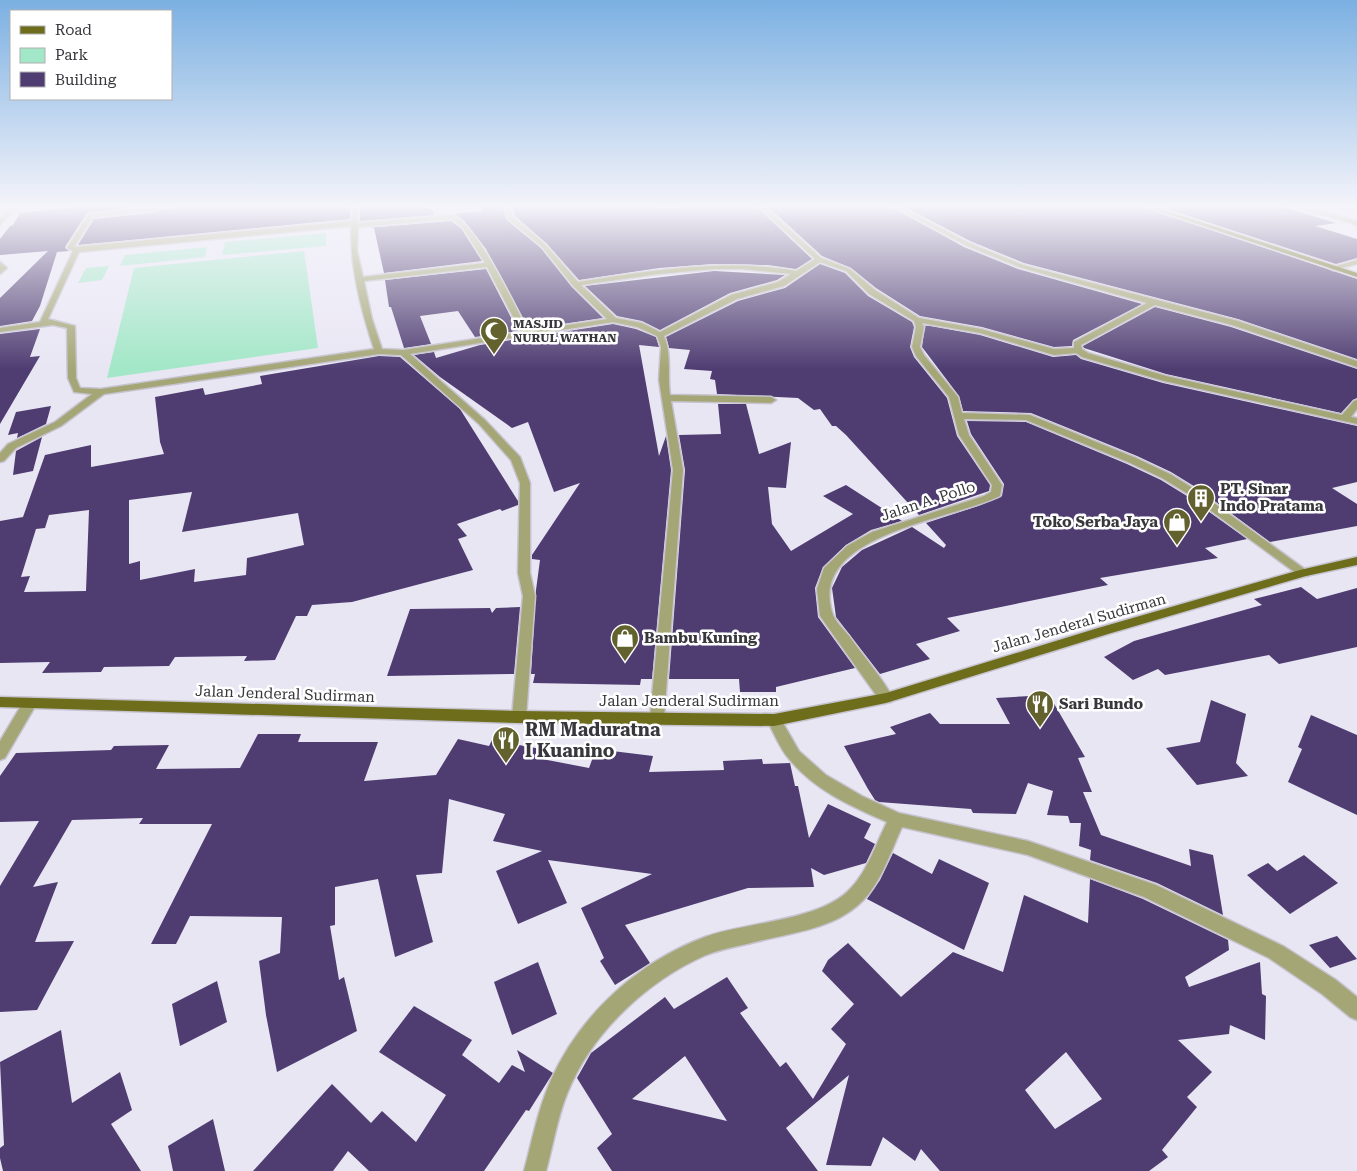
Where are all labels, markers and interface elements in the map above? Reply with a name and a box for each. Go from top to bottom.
legend [10,10,172,100]
text: Road [55,21,92,39]
text: Park [55,46,89,64]
text: Building [55,71,117,89]
mosque icon: MASJID NURUL WATHAN [479,316,509,355]
place label: MASJID NURUL WATHAN [513,317,616,345]
street label: Jalan A. Pollo [879,477,977,525]
place label: PT. Sinar Indo Pratama [1220,480,1324,515]
building icon: PT. Sinar Indo Pratama [1186,483,1216,522]
shop icon: Toko Serba Jaya [1162,507,1192,546]
place label: Toko Serba Jaya [1033,513,1158,531]
street label: Jalan Jenderal Sudirman [990,589,1168,656]
shop icon: Bambu Kuning [610,623,640,662]
place label: Bambu Kuning [644,629,758,647]
street label: Jalan Jenderal Sudirman [195,682,375,706]
restaurant icon: Sari Bundo [1025,689,1055,728]
street label: Jalan Jenderal Sudirman [599,692,779,710]
place label: Sari Bundo [1059,695,1144,713]
place label: RM Maduratna I Kuanino [525,719,661,761]
restaurant icon: RM Maduratna I Kuanino [491,725,521,764]

